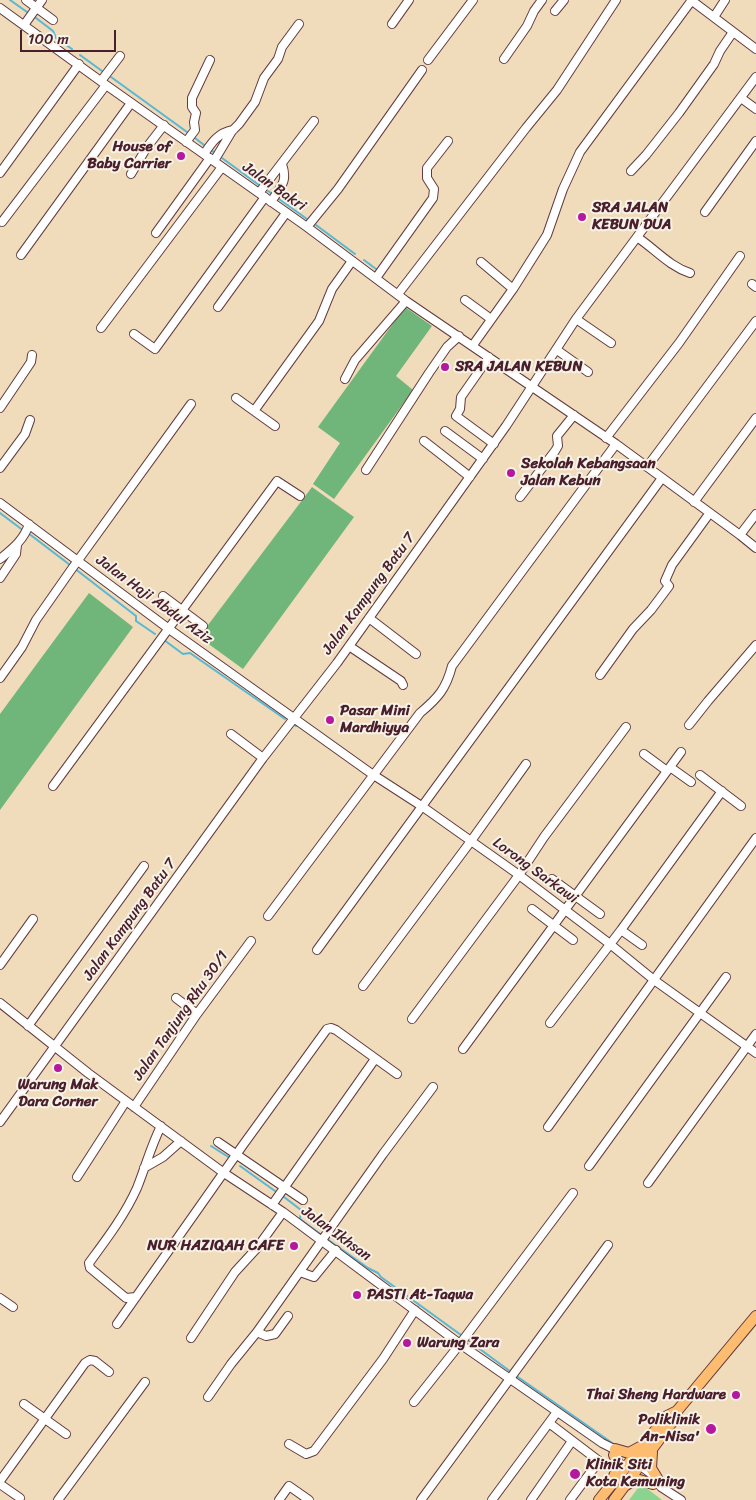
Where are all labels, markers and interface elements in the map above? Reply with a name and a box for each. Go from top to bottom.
scale bar [22,20,119,52]
text: 100 m [28,26,69,52]
place label: House of Baby Carrier [87,138,171,173]
marker: House of Baby Carrier [175,150,187,162]
street label: Jalan Bakri [239,159,309,215]
place label: SRA JALAN KEBUN DUA [592,199,671,234]
marker: SRA JALAN KEBUN DUA [576,211,588,223]
place label: SRA JALAN KEBUN [455,358,583,376]
marker: SRA JALAN KEBUN [439,361,451,373]
place label: Sekolah Kebangsaan Jalan Kebun [521,455,656,490]
marker: Sekolah Kebangsaan Jalan Kebun [505,467,517,479]
street label: Jalan Kampung Batu 7 [319,530,419,658]
street label: Jalan Haji Abdul Aziz [92,552,216,648]
place label: Pasar Mini Mardhiyya [340,702,410,737]
marker: Pasar Mini Mardhiyya [324,714,336,726]
street label: Lorong Sarkawi [489,834,581,908]
street label: Jalan Kampung Batu 7 [80,856,180,984]
street label: Jalan Tanjung Rhu 30/1 [129,948,233,1084]
marker: Warung Mak Dara Corner [52,1062,64,1074]
place label: Warung Mak Dara Corner [18,1076,98,1111]
street label: Jalan Ikhsan [298,1203,374,1265]
place label: NUR HAZIQAH CAFE [147,1237,284,1255]
marker: NUR HAZIQAH CAFE [288,1240,300,1252]
place label: PASTI At-Taqwa [367,1286,473,1304]
marker: PASTI At-Taqwa [351,1289,363,1301]
place label: Warung Zara [417,1334,499,1352]
marker: Warung Zara [401,1337,413,1349]
place label: Thai Sheng Hardware [586,1386,726,1404]
marker: Thai Sheng Hardware [730,1389,742,1401]
place label: Poliklinik An-Nisa' [638,1411,700,1446]
marker: Poliklinik An-Nisa' [704,1422,718,1436]
place label: Klinik Siti Kota Kemuning [586,1456,685,1491]
marker: Klinik Siti Kota Kemuning [568,1467,582,1481]

